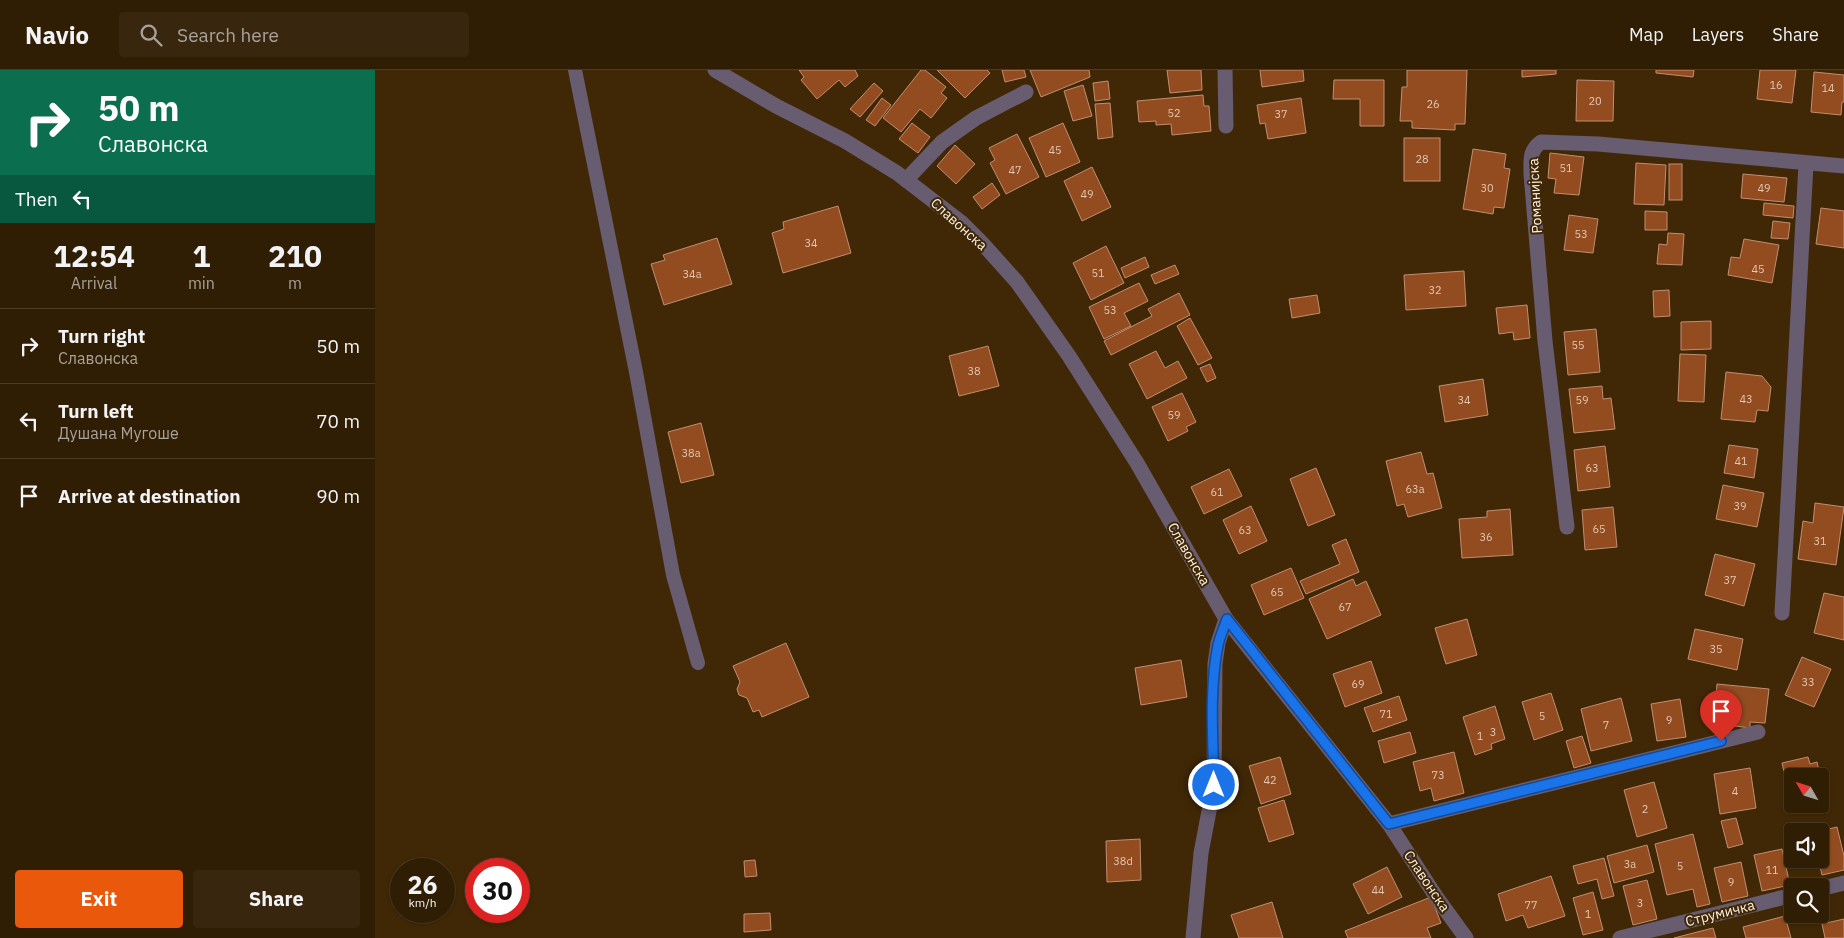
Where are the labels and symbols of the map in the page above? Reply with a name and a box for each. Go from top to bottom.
house number: 16 [1769,78,1783,92]
house number: 14 [1821,81,1835,95]
house number: 20 [1588,94,1602,108]
house number: 26 [1426,97,1440,111]
house number: 52 [1167,106,1181,120]
house number: 37 [1274,107,1288,121]
house number: 45 [1048,143,1062,157]
house number: 28 [1415,152,1429,166]
street label: Романијска [1524,157,1546,234]
house number: 51 [1559,161,1573,175]
house number: 47 [1008,163,1022,177]
house number: 30 [1480,181,1494,195]
house number: 49 [1757,181,1771,195]
house number: 49 [1080,187,1094,201]
street label: Славонска [927,194,991,254]
house number: 53 [1574,227,1588,241]
house number: 34 [804,236,818,250]
house number: 45 [1751,262,1765,276]
house number: 51 [1091,266,1105,280]
house number: 34a [682,267,702,281]
house number: 32 [1428,283,1442,297]
house number: 53 [1103,303,1117,317]
house number: 55 [1571,338,1585,352]
house number: 38 [967,364,981,378]
house number: 43 [1739,392,1753,406]
house number: 34 [1457,393,1471,407]
house number: 59 [1575,393,1589,407]
house number: 59 [1167,408,1181,422]
house number: 38a [681,446,701,460]
house number: 41 [1734,454,1748,468]
house number: 63 [1585,461,1599,475]
house number: 63a [1405,482,1425,496]
house number: 61 [1210,485,1224,499]
house number: 39 [1733,499,1747,513]
street label: Славонска [1164,519,1215,589]
house number: 65 [1592,522,1606,536]
house number: 63 [1238,523,1252,537]
house number: 36 [1479,530,1493,544]
house number: 31 [1813,534,1827,548]
house number: 37 [1723,573,1737,587]
house number: 65 [1270,585,1284,599]
house number: 67 [1338,600,1352,614]
house number: 35 [1709,642,1723,656]
house number: 33 [1801,675,1815,689]
house number: 69 [1351,677,1365,691]
pin [1700,690,1742,741]
house number: 71 [1379,707,1393,721]
house number: 5 [1539,709,1545,723]
house number: 9 [1666,713,1672,727]
house number: 7 [1603,718,1609,732]
house number: 3 [1490,725,1496,739]
house number: 1 [1477,729,1484,743]
position arrow [1187,758,1239,810]
house number: 73 [1431,768,1445,782]
north arrow [1784,768,1829,812]
house number: 42 [1263,773,1277,787]
house number: 4 [1732,784,1739,798]
house number: 2 [1642,802,1648,816]
street label: Славонска [1400,847,1454,915]
house number: 38d [1113,854,1133,868]
house number: 3a [1624,857,1636,871]
speed limit sign: 30 [465,858,530,923]
house number: 5 [1677,859,1683,873]
house number: 11 [1765,863,1779,877]
house number: 9 [1728,875,1734,889]
house number: 44 [1371,883,1385,897]
house number: 3 [1637,896,1643,910]
street label: Струмичка [1683,896,1757,930]
house number: 77 [1524,898,1538,912]
house number: 1 [1585,907,1592,921]

